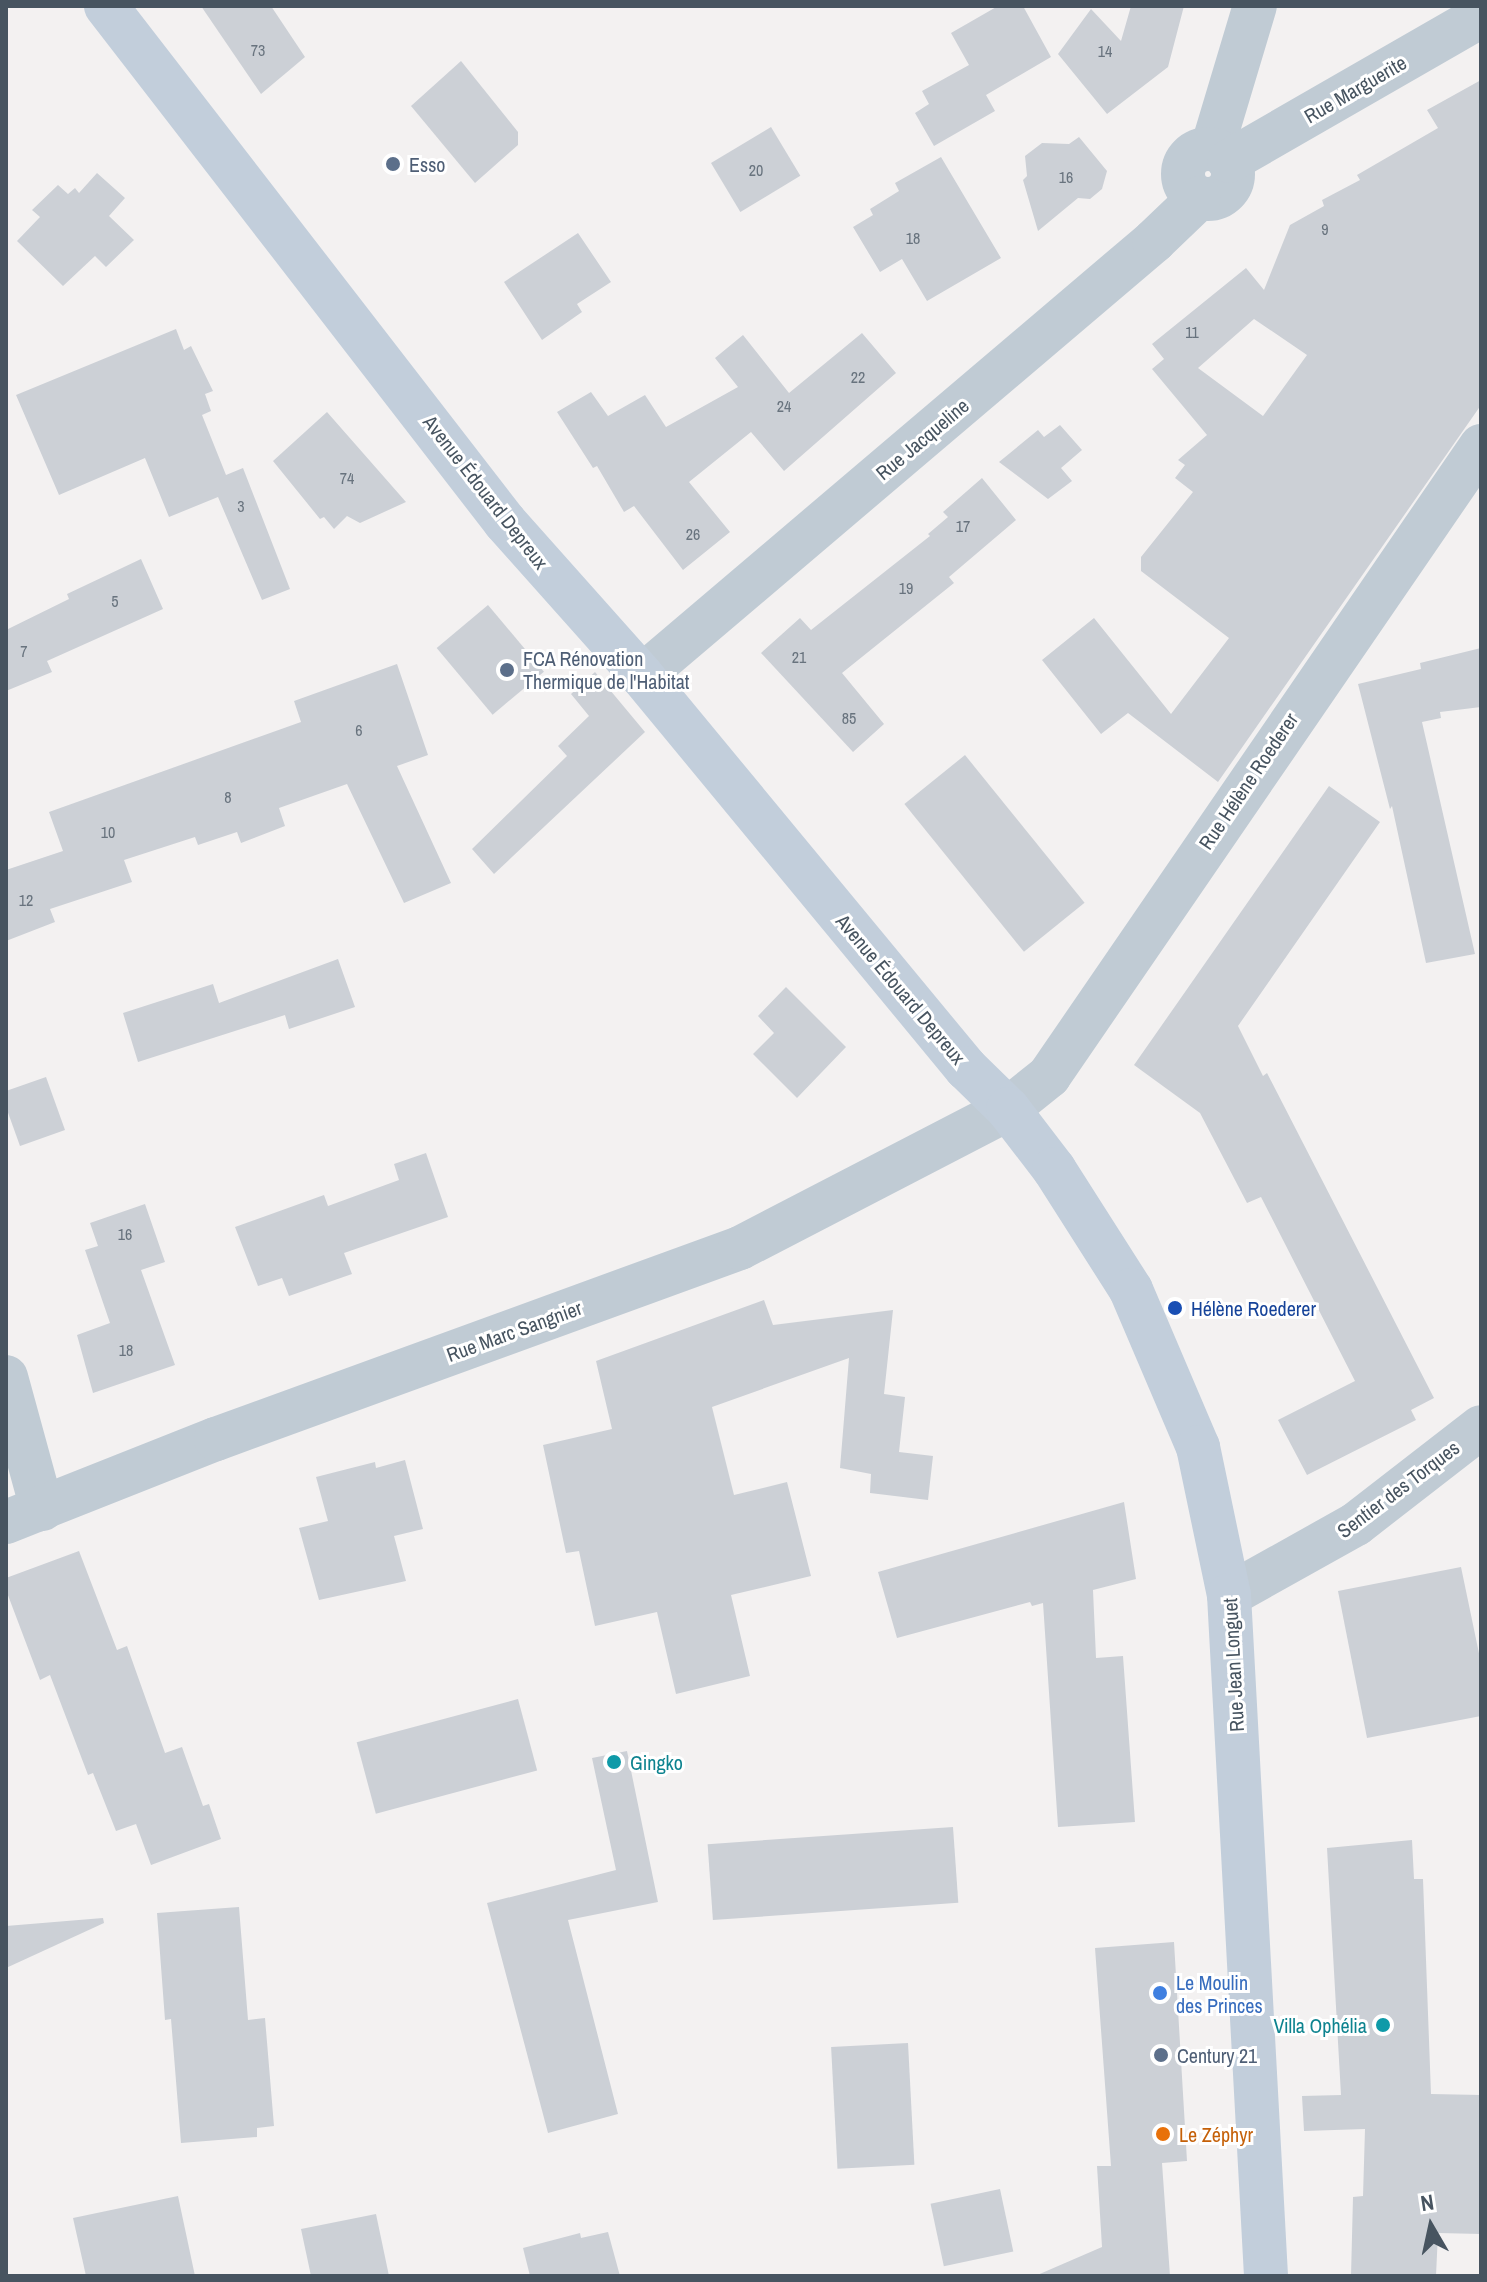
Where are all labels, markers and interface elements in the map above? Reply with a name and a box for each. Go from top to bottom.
house number: 73 [251,40,265,60]
house number: 14 [1098,41,1112,61]
street label: Rue Marguerite [1300,50,1410,128]
place label: Esso [409,152,445,176]
marker: Esso [384,155,402,173]
house number: 20 [749,160,763,180]
house number: 16 [1059,167,1073,187]
house number: 9 [1321,219,1329,239]
house number: 18 [906,228,920,248]
house number: 11 [1185,322,1199,342]
house number: 22 [851,367,865,387]
street label: Rue Jacqueline [871,393,973,485]
house number: 24 [777,396,791,416]
street label: Avenue Édouard Depreux [419,410,553,574]
house number: 74 [340,468,354,488]
house number: 3 [237,496,245,516]
house number: 17 [956,516,970,536]
house number: 26 [686,524,700,544]
house number: 19 [899,578,913,598]
house number: 5 [111,591,119,611]
house number: 7 [20,641,28,661]
place label: FCA Rénovation Thermique de l'Habitat [523,646,689,693]
house number: 21 [792,647,806,667]
marker: FCA Rénovation Thermique de l'Habitat [498,661,516,679]
house number: 85 [842,708,856,728]
street label: Rue Hélène Roederer [1193,708,1303,854]
house number: 6 [355,720,363,740]
house number: 8 [224,787,232,807]
house number: 10 [101,822,115,842]
house number: 12 [19,890,33,910]
street label: Avenue Édouard Depreux [831,909,971,1069]
house number: 16 [118,1224,132,1244]
street label: Rue Marc Sangnier [443,1295,585,1367]
place label: Hélène Roederer [1191,1296,1316,1320]
marker: Hélène Roederer [1166,1299,1184,1317]
house number: 18 [119,1340,133,1360]
street label: Sentier des Torques [1332,1435,1464,1543]
street label: Rue Jean Longuet [1218,1597,1248,1733]
place label: Gingko [630,1750,683,1774]
marker: Gingko [605,1753,623,1771]
place label: Le Moulin des Princes [1176,1970,1263,2017]
marker: Le Moulin des Princes [1151,1984,1169,2002]
place label: Villa Ophélia [1273,2013,1367,2037]
marker: Villa Ophélia [1374,2016,1392,2034]
place label: Century 21 [1177,2043,1257,2067]
marker: Century 21 [1152,2046,1170,2064]
place label: Le Zéphyr [1179,2122,1253,2146]
marker: Le Zéphyr [1154,2125,1172,2143]
north arrow [1391,2186,1471,2266]
text: N [1418,2186,1436,2218]

